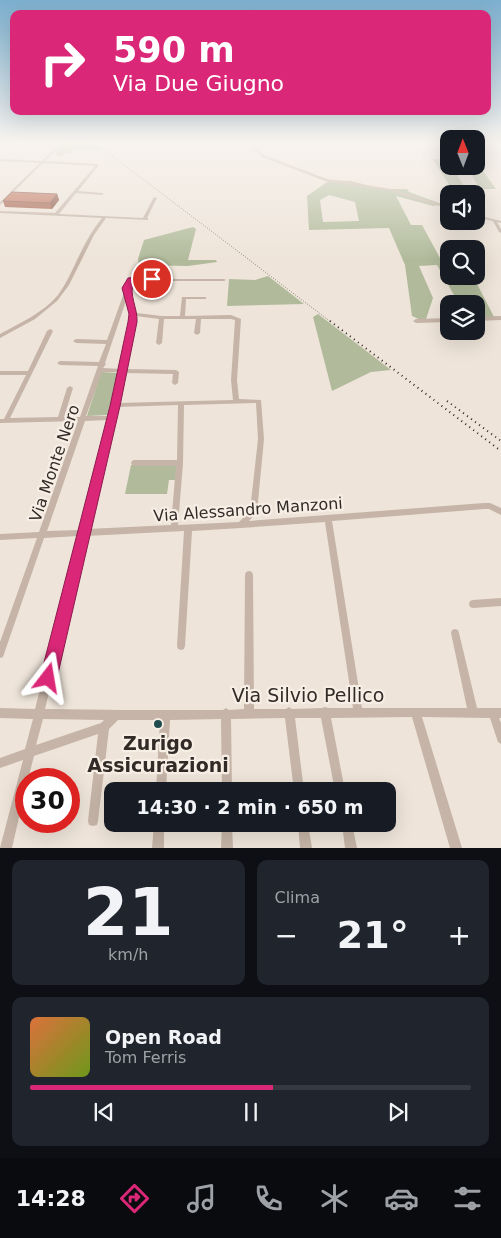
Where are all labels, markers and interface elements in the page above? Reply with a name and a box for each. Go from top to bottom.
icon: right [30,30,95,95]
text: 590 m [113,30,235,70]
text: Via Due Giugno [113,71,284,96]
north arrow [440,130,485,175]
map controls [440,130,485,340]
button: sound [440,185,485,230]
button: search [440,240,485,285]
pin [131,258,173,300]
icon: arrive [138,265,166,293]
button: layers [440,295,485,340]
street label: Via Monte Nero [26,402,83,524]
street label: Via Alessandro Manzoni [153,493,343,526]
position arrow [21,651,73,703]
street label: Via Silvio Pellico [232,684,384,706]
marker: Zurigo Assicurazioni [152,718,164,730]
place label: Zurigo Assicurazioni [87,732,229,776]
speed limit sign: 30 [15,768,80,833]
text: 14:30 · 2 min · 650 m [136,796,364,818]
text: 21 [83,875,173,950]
text: Clima [275,888,320,907]
text: 21° [337,913,409,957]
text: − [275,919,298,952]
text: + [448,919,471,952]
text: km/h [108,945,148,964]
text: Open Road [105,1026,222,1048]
text: Tom Ferris [105,1048,186,1067]
icon: previous [90,1098,118,1126]
icon: pause [237,1098,265,1126]
icon: next [384,1098,412,1126]
icon: directions [117,1181,152,1216]
icon: music [184,1181,219,1216]
icon: phone [251,1181,286,1216]
icon: climate [317,1181,352,1216]
icon: car [384,1181,419,1216]
icon: filters [450,1181,485,1216]
text: 14:28 [16,1186,86,1211]

